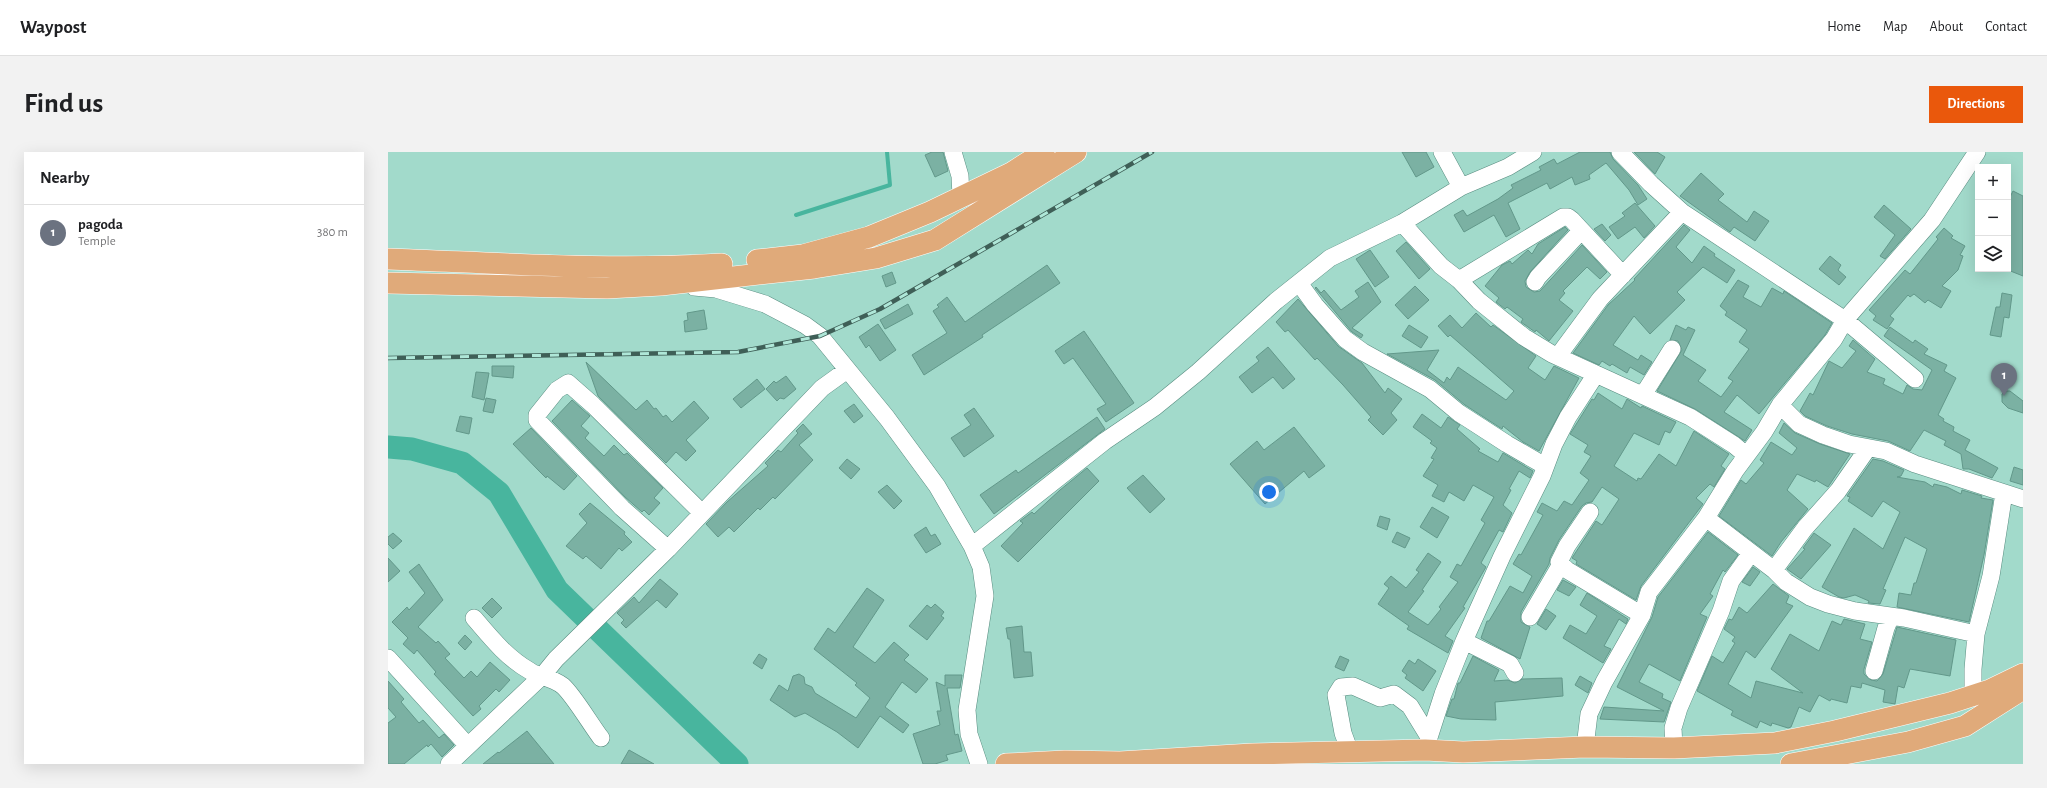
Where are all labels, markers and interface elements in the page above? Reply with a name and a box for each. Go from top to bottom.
text: Waypost [20,18,87,37]
text: Home [1827,20,1861,34]
text: Map [1883,20,1907,34]
text: About [1929,20,1963,34]
text: Contact [1985,20,2027,34]
button: Directions [1929,86,2023,123]
text: Find us [24,90,103,118]
map controls [1975,164,2011,272]
button: + [1975,164,2011,200]
text: Nearby [40,169,90,186]
button: − [1975,200,2011,236]
text: pagoda [78,217,123,232]
text: 1 [51,226,55,239]
text: 380 m [317,226,348,239]
text: Temple [78,235,116,248]
button: layers [1975,236,2011,272]
pin: 1 [1991,363,2017,396]
your location [1259,482,1279,502]

